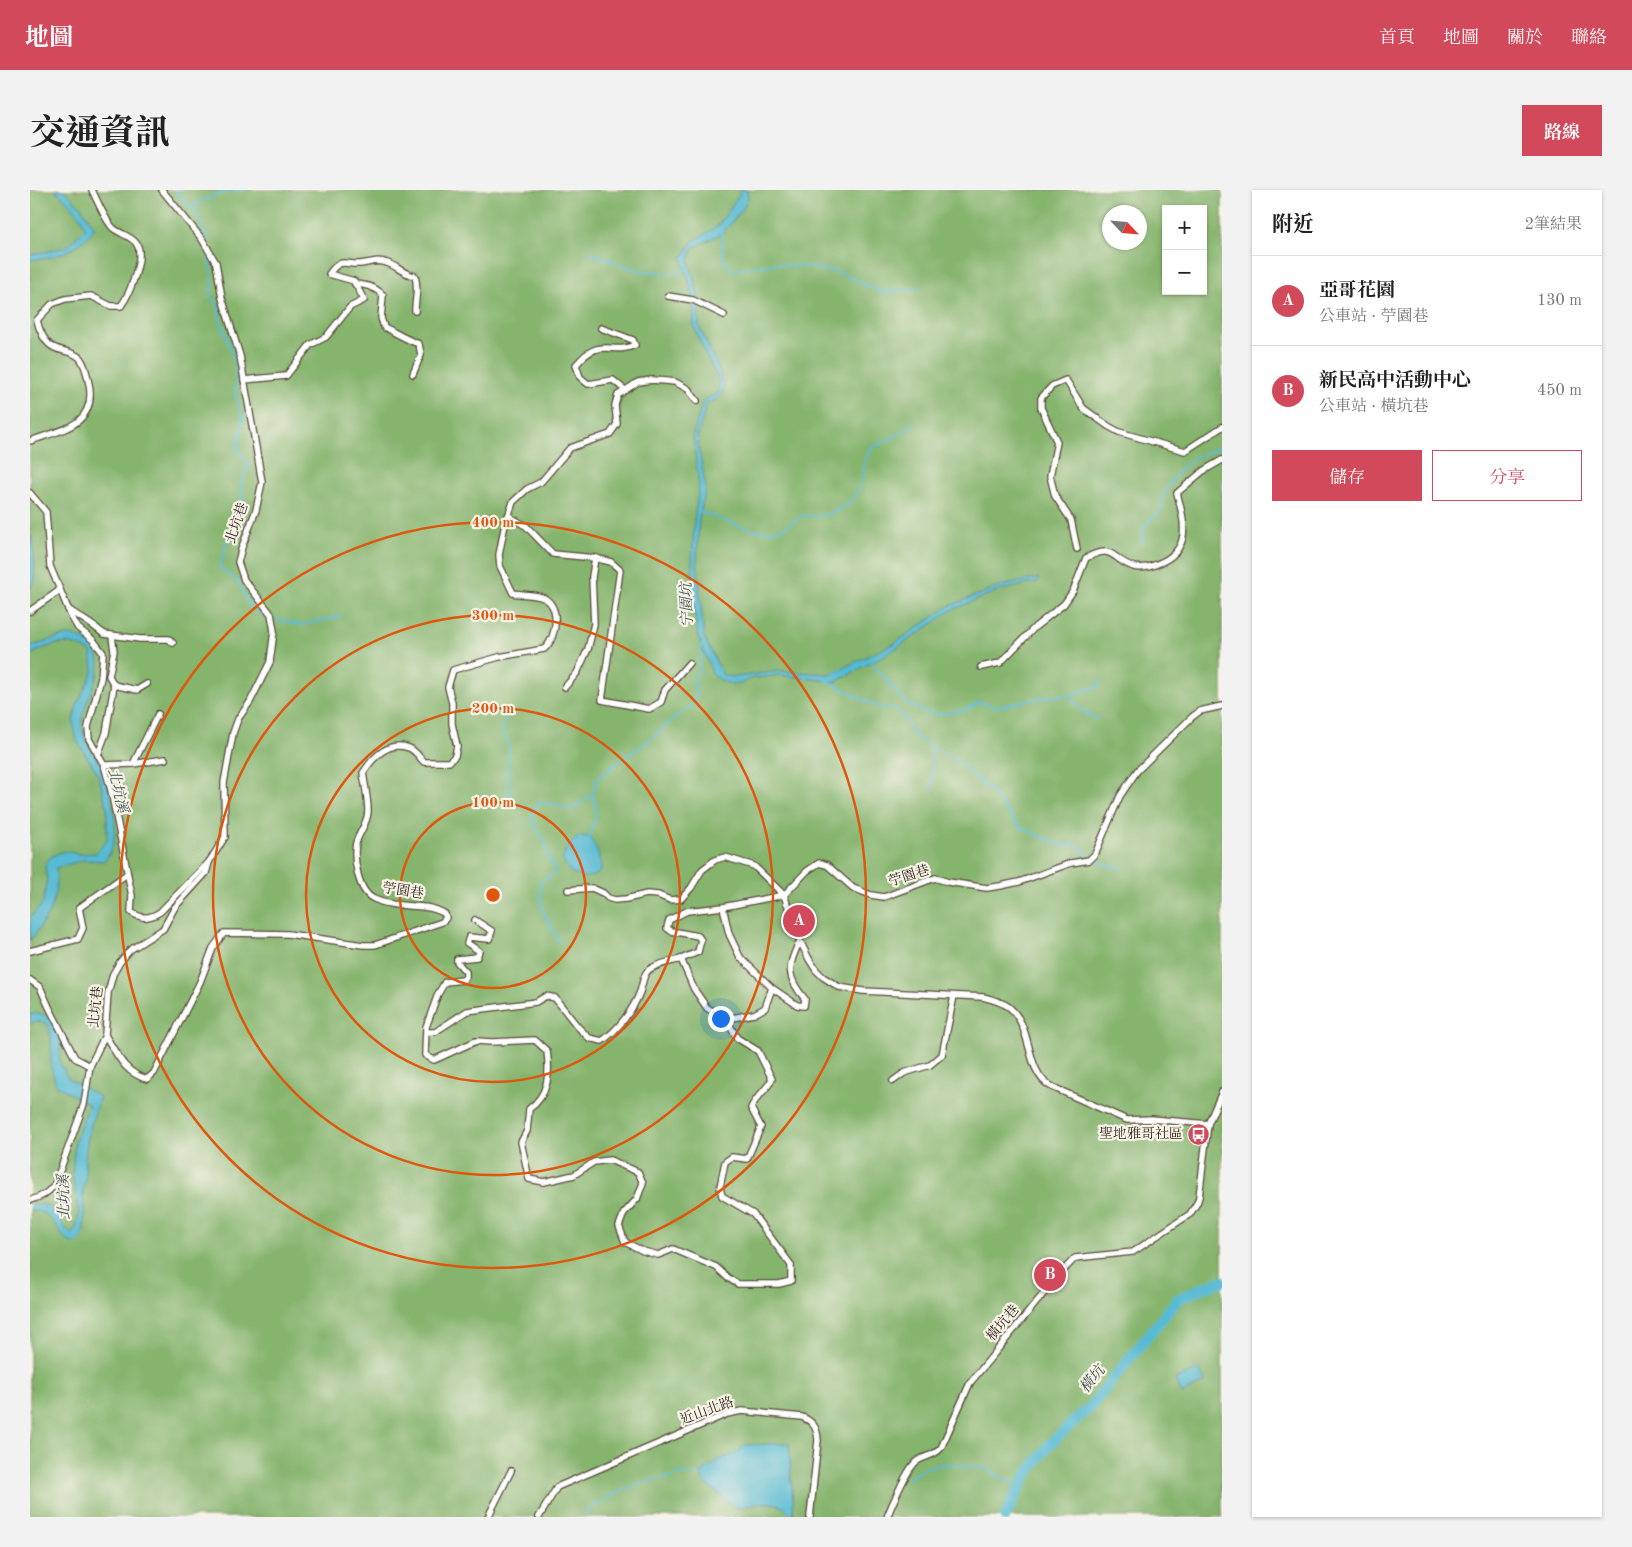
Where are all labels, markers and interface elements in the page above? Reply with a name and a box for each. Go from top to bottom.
text: 地圖 [25,27,73,51]
text: 首頁 [1379,29,1415,47]
text: 地圖 [1443,29,1479,47]
text: 關於 [1507,29,1543,47]
text: 聯絡 [1571,29,1607,47]
button: 路線 [1522,105,1602,156]
text: 交通資訊 [30,117,170,152]
north arrow [1102,205,1147,250]
map controls [1162,205,1207,295]
button: + [1162,205,1207,250]
text: 附近 [1272,215,1314,236]
text: 2筆結果 [1525,217,1582,233]
button: − [1162,250,1207,295]
text: 亞哥花園 [1319,282,1395,301]
text: A [1282,293,1294,309]
text: 130 m [1537,293,1582,309]
text: 公車站 · 苧園巷 [1319,309,1428,325]
text: 新民高中活動中心 [1319,372,1471,391]
text: B [1282,383,1294,399]
text: 450 m [1537,383,1582,399]
text: 公車站 · 橫坑巷 [1319,399,1428,415]
button: 儲存 [1272,450,1422,501]
button: 分享 [1432,450,1582,501]
street label: 北坑巷 [223,501,250,545]
text: 400 m [472,516,514,531]
water label: 宁園坑 [678,580,696,628]
text: 300 m [472,609,514,624]
text: 200 m [472,702,514,717]
water label: 北坑溪 [105,767,132,817]
text: 100 m [472,796,514,811]
street label: 苧園巷 [887,862,931,889]
street label: 苧園巷 [381,880,425,901]
centre of rings [484,886,502,904]
pin: A [783,902,815,940]
street label: 北坑巷 [86,985,105,1029]
your location [708,1006,734,1032]
bus stop icon: 聖地雅哥社區 [1187,1122,1211,1146]
place label: 聖地雅哥社區 [1099,1126,1183,1141]
water label: 北坑溪 [55,1172,73,1220]
pin: B [1034,1256,1066,1294]
street label: 橫坑巷 [983,1302,1022,1344]
water label: 橫坑 [1076,1361,1110,1396]
street label: 近山北路 [678,1394,736,1427]

